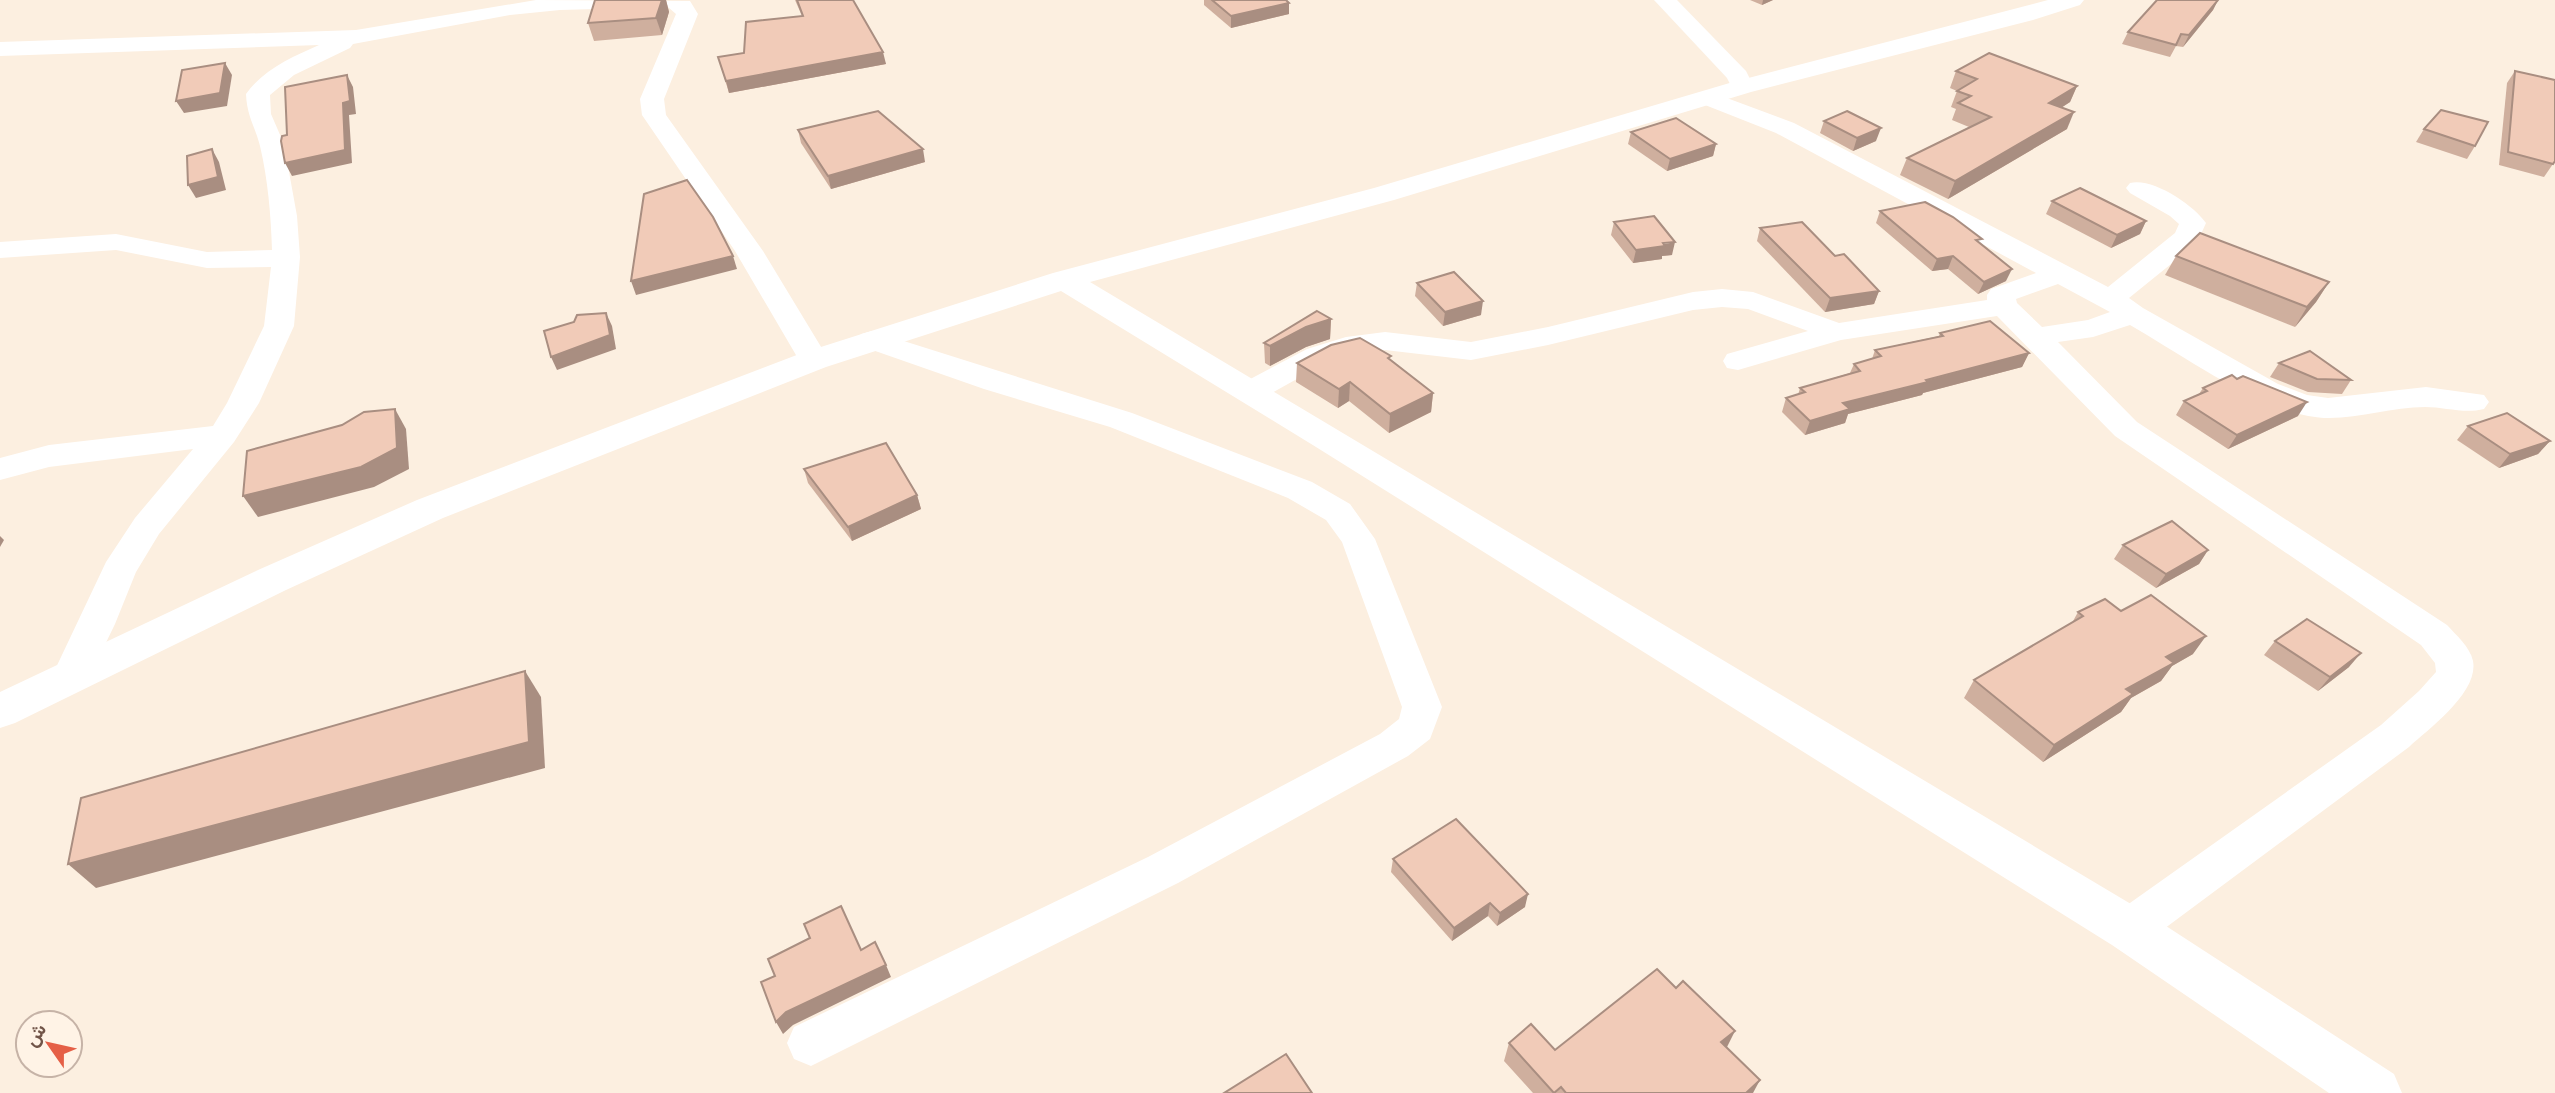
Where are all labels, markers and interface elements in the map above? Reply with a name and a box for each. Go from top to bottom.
north arrow [14,1009,84,1079]
text: ش [19,1018,51,1051]

